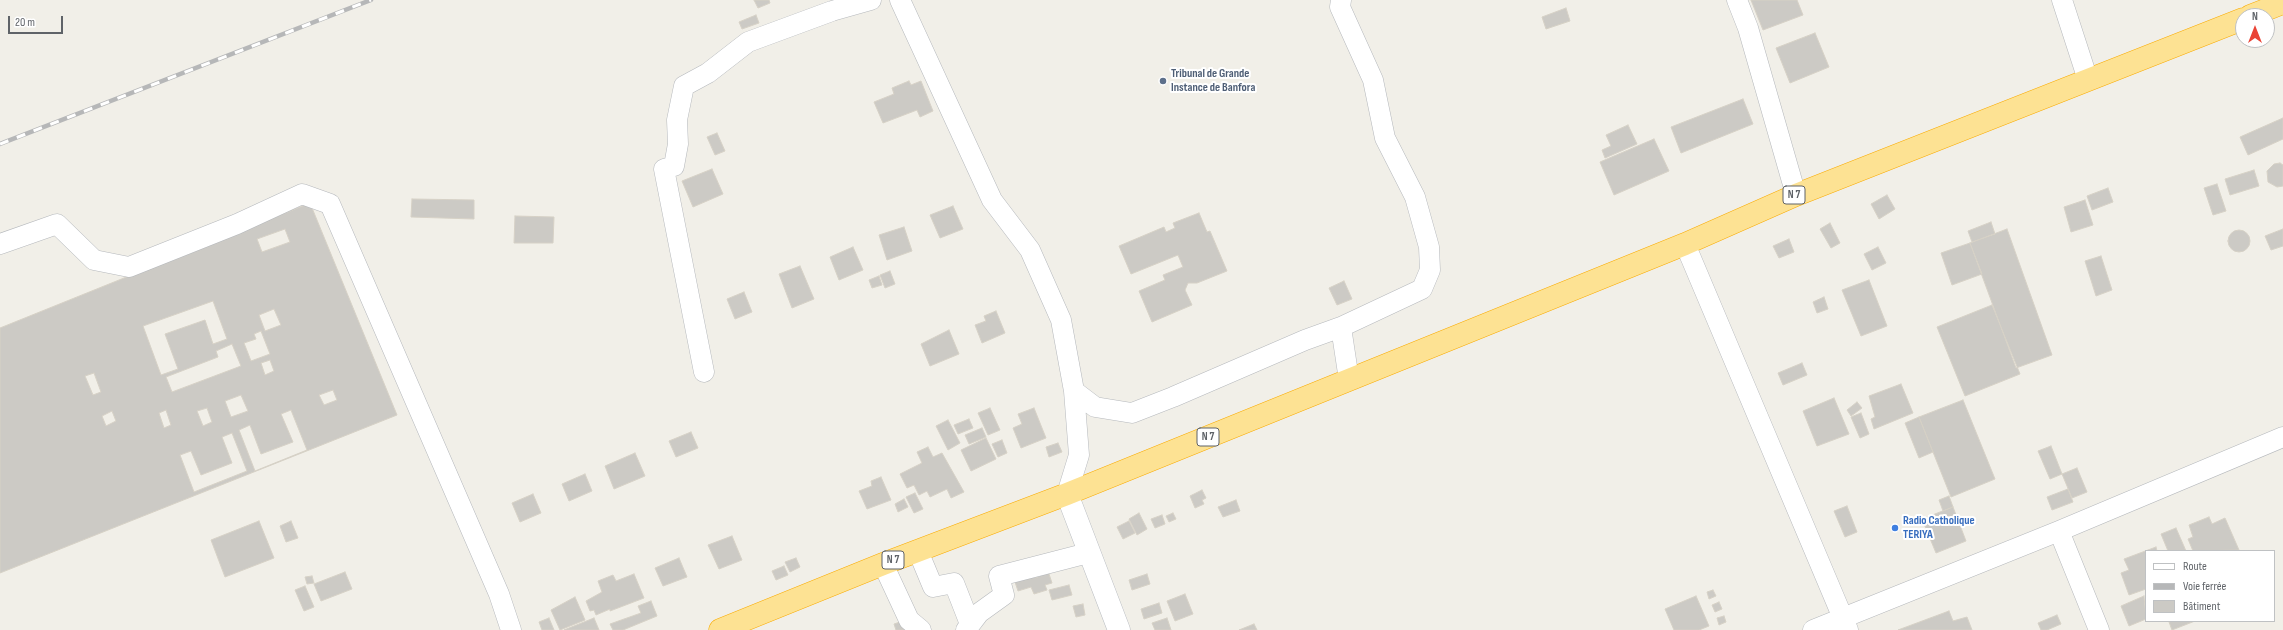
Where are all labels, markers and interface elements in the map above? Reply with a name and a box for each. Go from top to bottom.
scale bar [10,8,65,34]
north arrow [2235,8,2275,48]
text: N [2252,10,2258,23]
text: 20 m [15,15,35,30]
place label: Tribunal de Grande Instance de Banfora [1171,67,1255,95]
marker: Tribunal de Grande Instance de Banfora [1158,76,1168,86]
road number: N 7 [1783,186,1805,204]
road number: N 7 [1197,428,1219,446]
place label: Radio Catholique TERIYA [1903,514,1975,542]
marker: Radio Catholique TERIYA [1890,523,1900,533]
legend [2145,550,2275,622]
road number: N 7 [882,551,904,569]
text: Route [2183,559,2207,574]
text: Voie ferrée [2183,579,2226,594]
text: Bâtiment [2183,599,2220,614]

